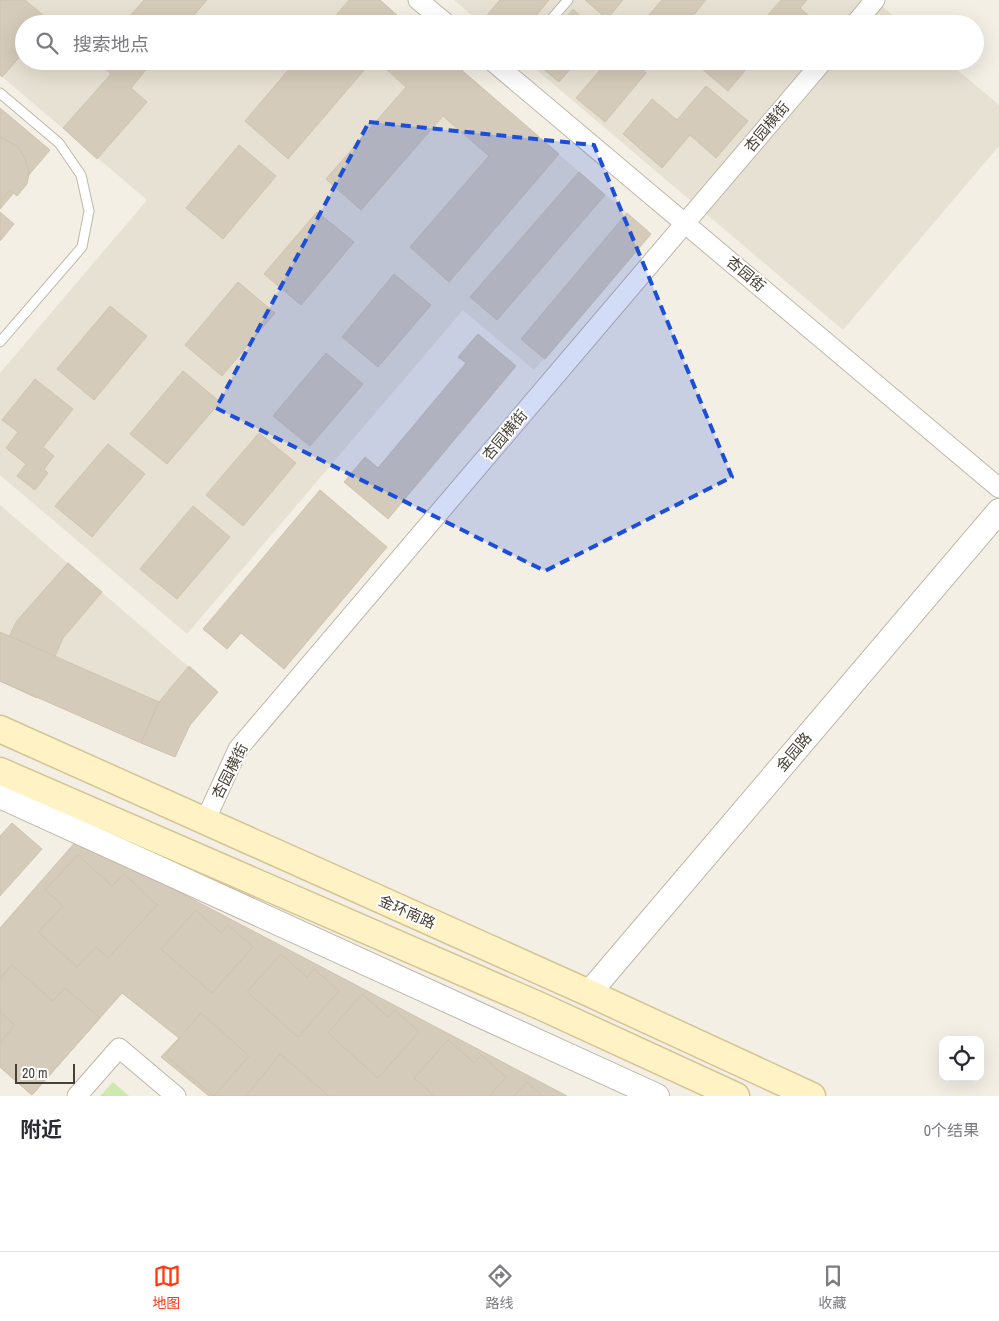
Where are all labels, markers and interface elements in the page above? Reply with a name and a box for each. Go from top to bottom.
search box [15,15,984,70]
icon: search [33,29,61,57]
text: 搜索地点 [73,31,149,57]
street label: 杏园横街 [739,97,794,156]
street label: 杏园街 [722,251,770,296]
street label: 杏园横街 [477,405,532,464]
street label: 金园路 [771,728,816,776]
street label: 杏园横街 [207,739,253,802]
street label: 金环南路 [376,890,439,933]
map controls [939,1036,984,1081]
button: locate [939,1036,984,1081]
scale bar [15,1061,75,1084]
text: 20 m [22,1064,48,1082]
text: 附近 [20,1115,62,1144]
text: 0个结果 [924,1119,979,1141]
tab: 地图 [153,1262,181,1312]
tab: 路线 [486,1262,514,1312]
tab: 收藏 [819,1262,847,1312]

